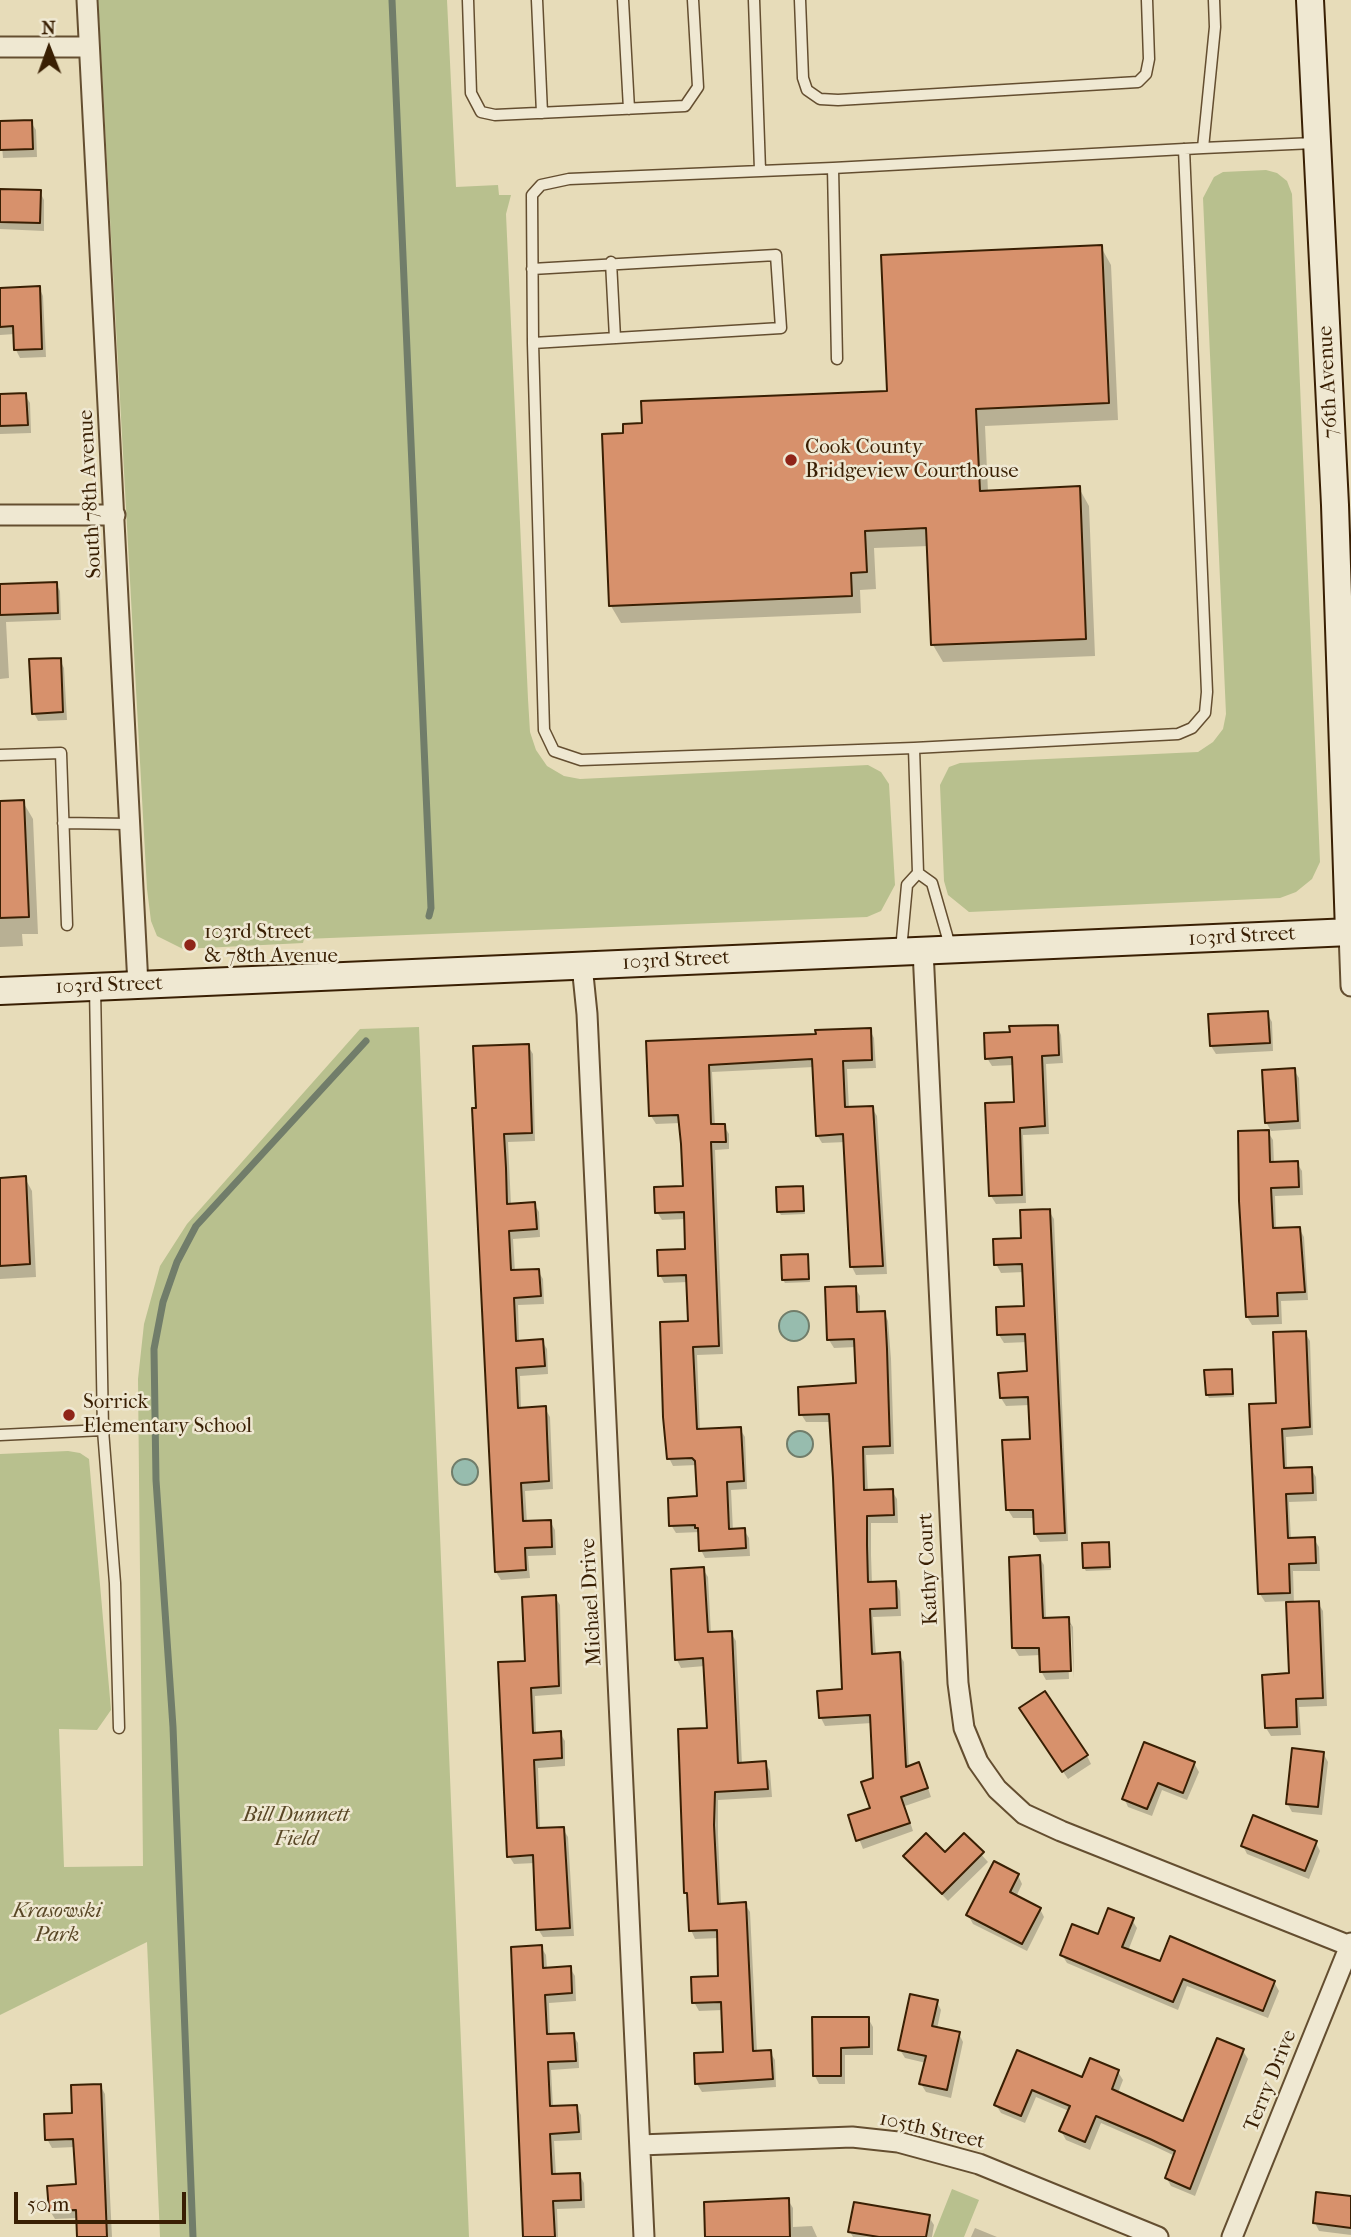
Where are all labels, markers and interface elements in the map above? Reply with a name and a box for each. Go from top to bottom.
north arrow [14,14,84,84]
text: N [41,17,56,39]
street label: 76th Avenue [1313,325,1345,439]
street label: South 78th Avenue [74,409,108,579]
place label: Cook County Bridgeview Courthouse [805,435,1019,485]
marker: Cook County Bridgeview Courthouse [783,452,799,468]
place label: 103rd Street & 78th Avenue [204,920,338,970]
street label: 103rd Street [1188,922,1296,952]
marker: 103rd Street & 78th Avenue [182,937,198,953]
street label: 103rd Street [622,946,730,976]
street label: 103rd Street [55,972,163,1000]
place label: Sorrick Elementary School [83,1390,252,1440]
marker: Sorrick Elementary School [61,1407,77,1423]
street label: Kathy Court [913,1512,945,1626]
street label: Michael Drive [576,1537,608,1667]
park label: Bill Dunnett Field [243,1803,349,1853]
park label: Krasowski Park [13,1899,101,1949]
street label: Terry Drive [1239,2026,1303,2136]
street label: 105th Street [877,2107,987,2155]
scale bar [18,2178,189,2222]
text: 50 m [27,2192,70,2216]

